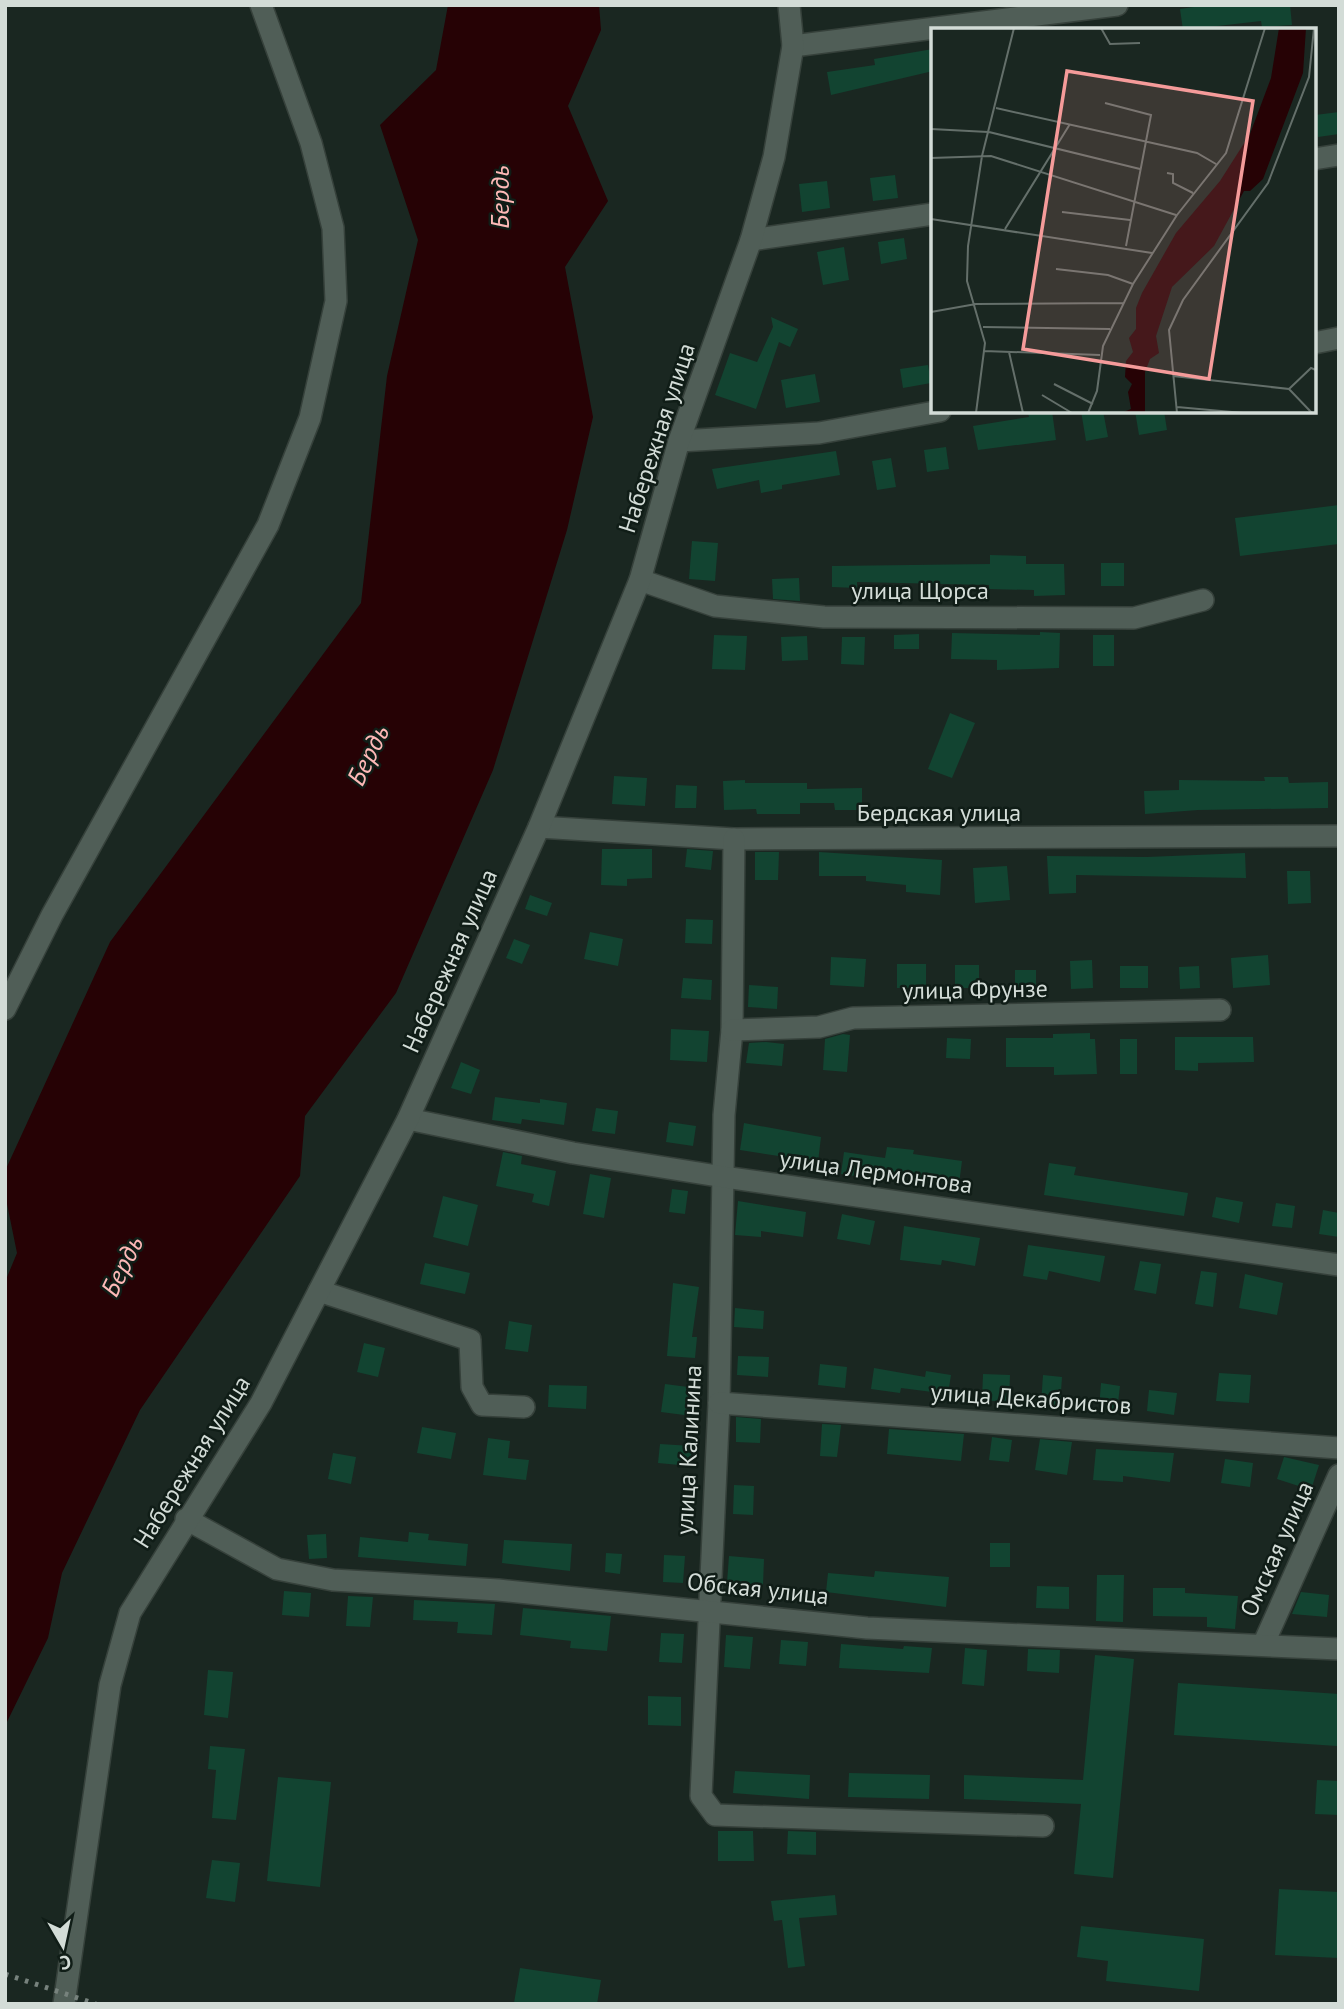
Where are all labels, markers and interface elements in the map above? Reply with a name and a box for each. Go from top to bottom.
inset map [931,28,1316,413]
water label: Бердь [483,165,516,229]
street label: Набережная улица [611,339,702,537]
street label: улица Щорса [851,575,989,606]
water label: Бердь [339,719,396,791]
street label: Бердская улица [857,797,1021,828]
street label: Набережная улица [395,864,504,1057]
street label: улица Фрунзе [902,973,1048,1006]
street label: улица Лермонтова [778,1143,975,1200]
water label: Бердь [93,1230,150,1302]
street label: улица Калинина [669,1364,708,1536]
street label: Набережная улица [126,1370,257,1554]
street label: улица Декабристов [930,1376,1133,1421]
street label: Омская улица [1233,1476,1320,1621]
street label: Обская улица [686,1566,830,1611]
north arrow [28,1911,98,1981]
text: С [58,1950,73,1976]

